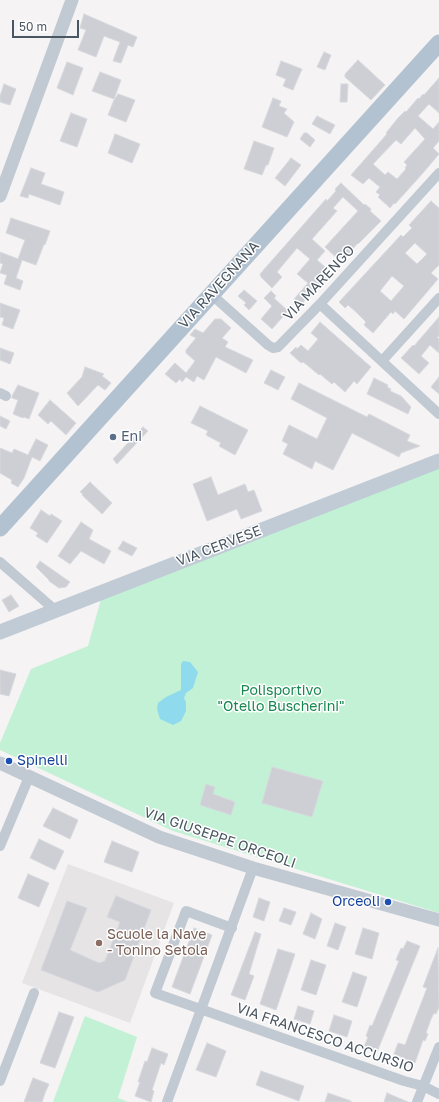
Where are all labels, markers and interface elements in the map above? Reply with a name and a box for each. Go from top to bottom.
scale bar [14,12,81,38]
text: 50 m [19,19,47,34]
street label: VIA RAVEGNANA [175,238,263,332]
street label: VIA MARENGO [280,242,358,324]
place label: Eni [121,429,142,445]
marker: Eni [108,432,118,442]
street label: VIA CERVESE [174,522,264,570]
park label: Polisportivo "Otello Buscherini" [218,683,344,716]
place label: Spinelli [17,753,68,769]
marker: Spinelli [4,756,14,766]
street label: VIA GIUSEPPE ORCEOLI [142,804,298,872]
place label: Orceoli [332,894,380,910]
marker: Orceoli [383,897,393,907]
place label: Scuole la Nave - Tonino Setola [107,927,208,960]
marker: Scuole la Nave - Tonino Setola [94,938,104,948]
street label: VIA FRANCESCO ACCURSIO [234,1000,416,1076]

